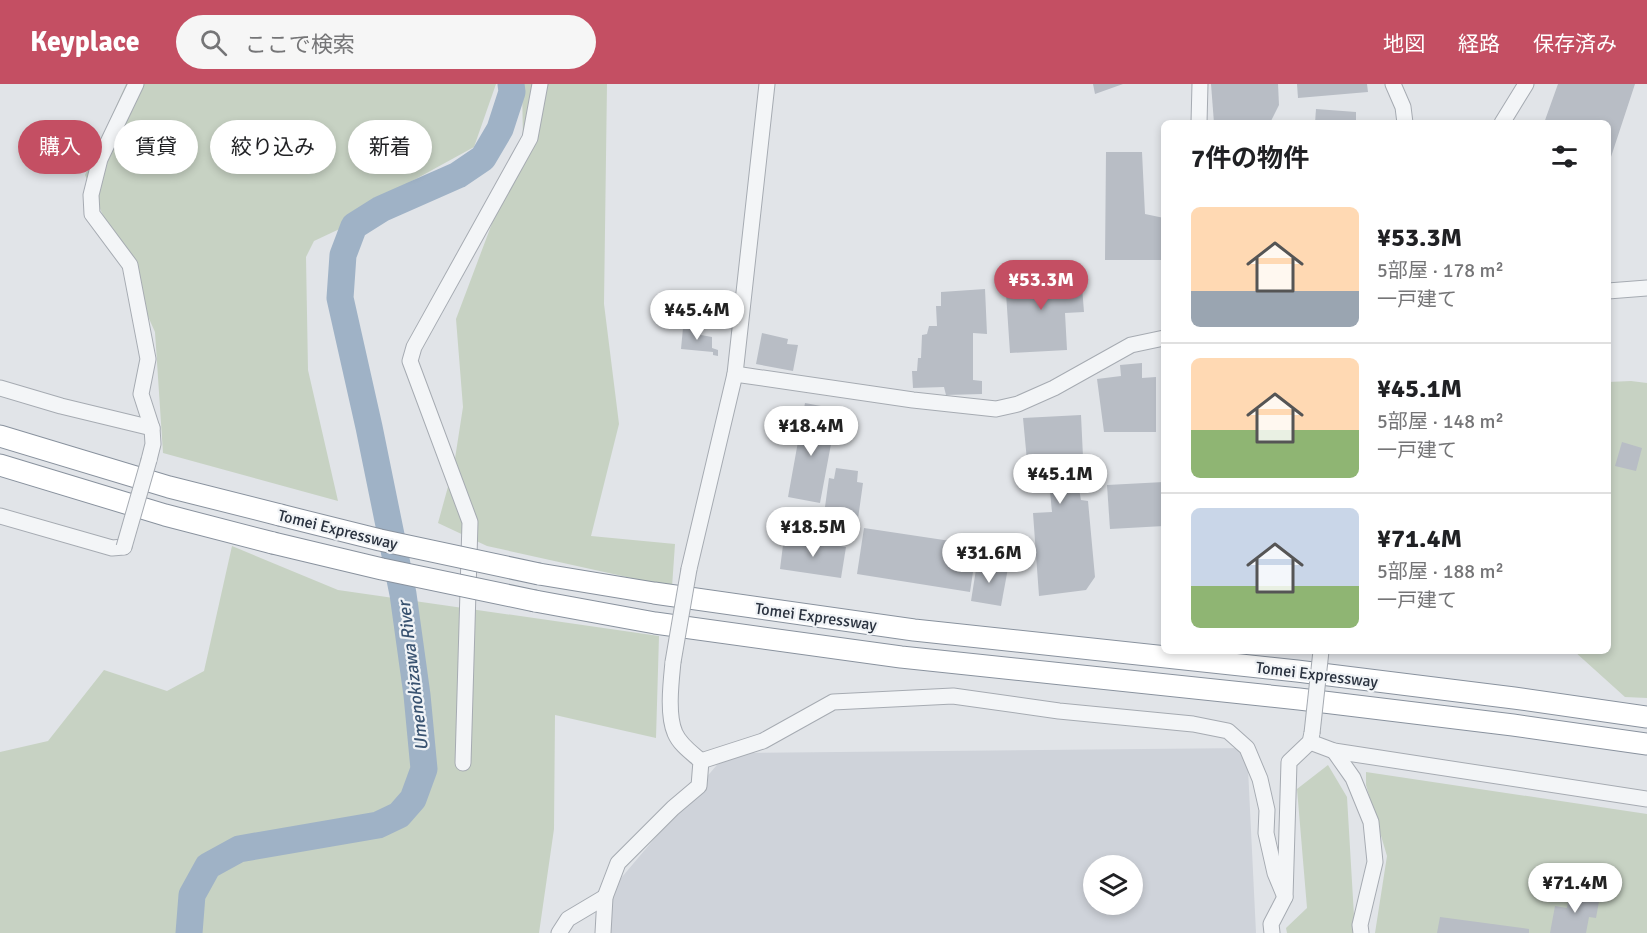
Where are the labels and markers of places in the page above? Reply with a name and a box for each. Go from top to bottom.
pin: ¥53.3M [992,260,1090,311]
pin: ¥45.4M [648,290,746,341]
pin: ¥18.4M [762,406,860,457]
pin: ¥45.1M [1011,454,1109,505]
pin: ¥18.5M [764,507,862,558]
pin: ¥31.6M [940,533,1038,584]
pin: ¥71.4M [1526,863,1624,914]

